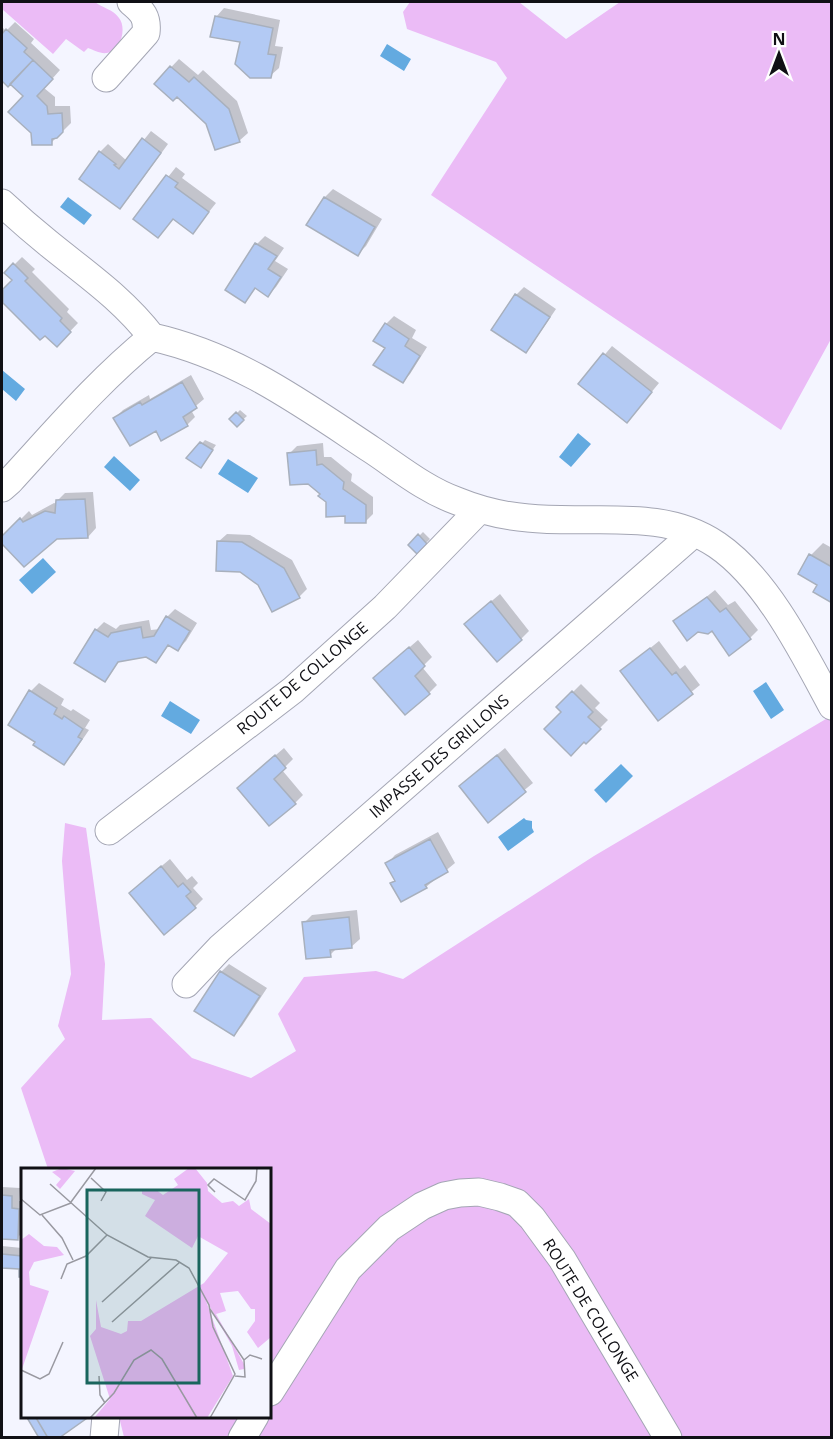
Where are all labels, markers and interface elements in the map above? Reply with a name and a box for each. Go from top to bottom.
north arrow [749,24,809,84]
text: N [772,28,786,50]
street label: ROUTE DE COLLONGE [232,617,372,739]
street label: IMPASSE DES GRILLONS [364,689,514,823]
inset map [21,1168,272,1418]
street label: ROUTE DE COLLONGE [538,1234,644,1386]

